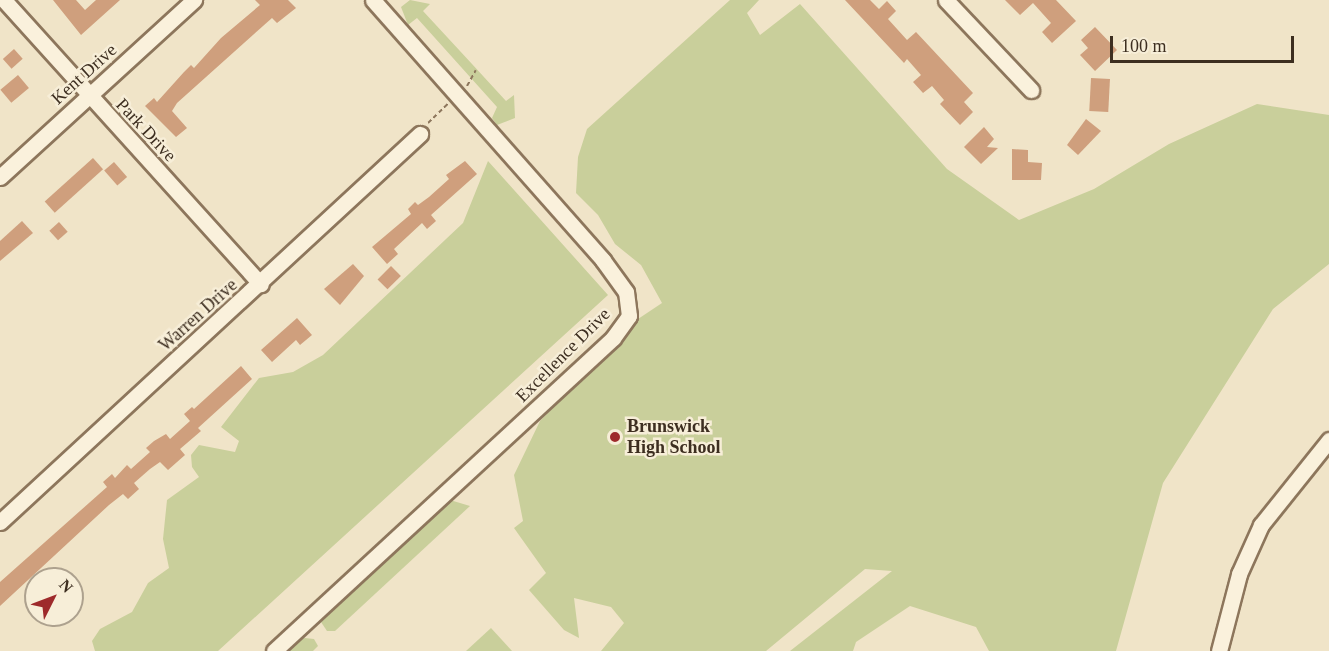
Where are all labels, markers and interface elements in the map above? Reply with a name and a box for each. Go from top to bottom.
scale bar [1113,24,1298,62]
text: 100 m [1121,36,1167,56]
street label: Kent Drive [47,39,121,109]
street label: Park Drive [111,94,181,166]
street label: Warren Drive [154,274,242,356]
street label: Excellence Drive [511,303,615,407]
place label: Brunswick High School [627,416,721,458]
marker: Brunswick High School [608,430,622,444]
north arrow [24,567,84,627]
text: N [56,576,76,596]

